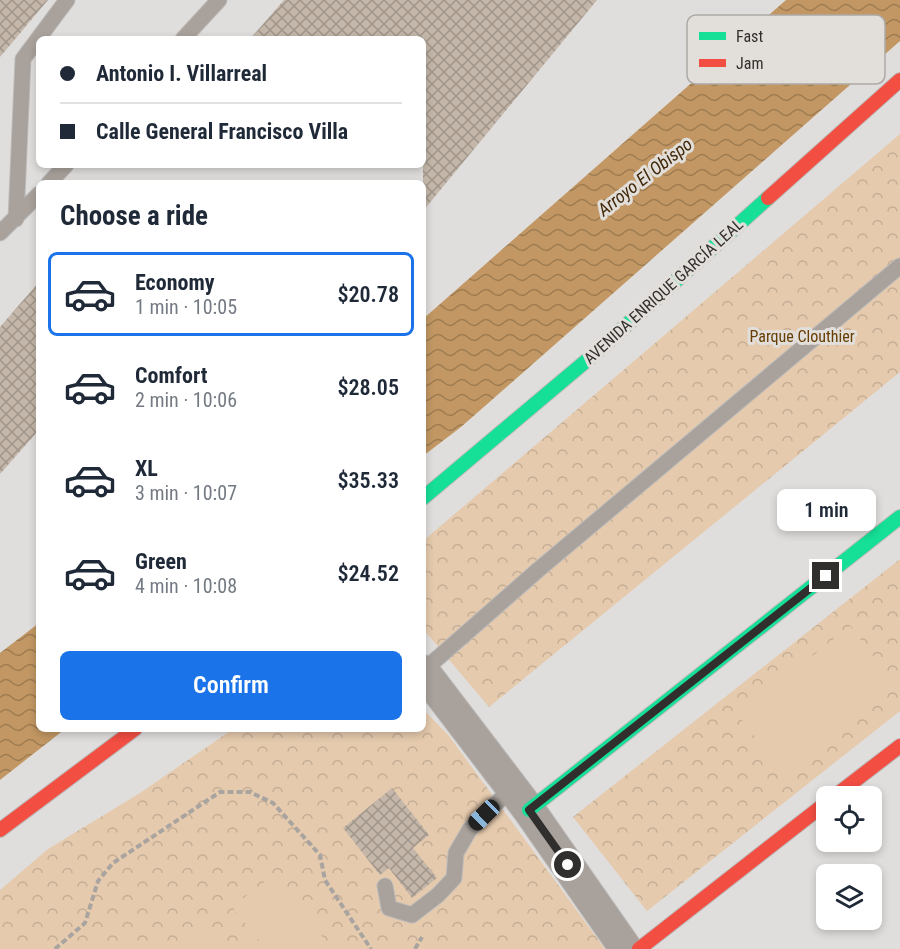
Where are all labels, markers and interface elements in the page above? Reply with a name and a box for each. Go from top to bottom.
legend [687,15,885,84]
text: Fast [736,27,763,46]
text: Jam [736,54,763,73]
text: Antonio I. Villarreal [96,61,267,86]
text: Calle General Francisco Villa [96,119,348,144]
water label: Arroyo El Obispo [592,133,696,221]
text: Choose a ride [60,200,208,232]
street label: AVENIDA ENRIQUE GARCÍA LEAL [580,215,747,368]
icon: car [63,267,117,321]
text: Economy [135,270,215,295]
text: $20.78 [337,282,399,307]
text: 1 min · 10:05 [135,295,237,319]
park label: Parque Clouthier [749,327,855,346]
icon: car [63,360,117,414]
text: Comfort [135,363,208,388]
text: $28.05 [337,375,399,400]
text: 2 min · 10:06 [135,388,237,412]
icon: car [63,453,117,507]
text: XL [135,456,158,481]
text: $35.33 [337,468,399,493]
text: 3 min · 10:07 [135,481,237,505]
callout: 1 min [776,489,876,531]
text: 1 min [804,498,849,522]
icon: car [63,546,117,600]
text: Green [135,549,187,574]
text: $24.52 [337,561,399,586]
route end [812,562,839,589]
text: 4 min · 10:08 [135,574,237,598]
button: Confirm [60,651,402,720]
map controls [816,786,882,930]
button: locate [816,786,882,852]
car [465,796,503,834]
route start [554,851,581,878]
button: layers [816,864,882,930]

